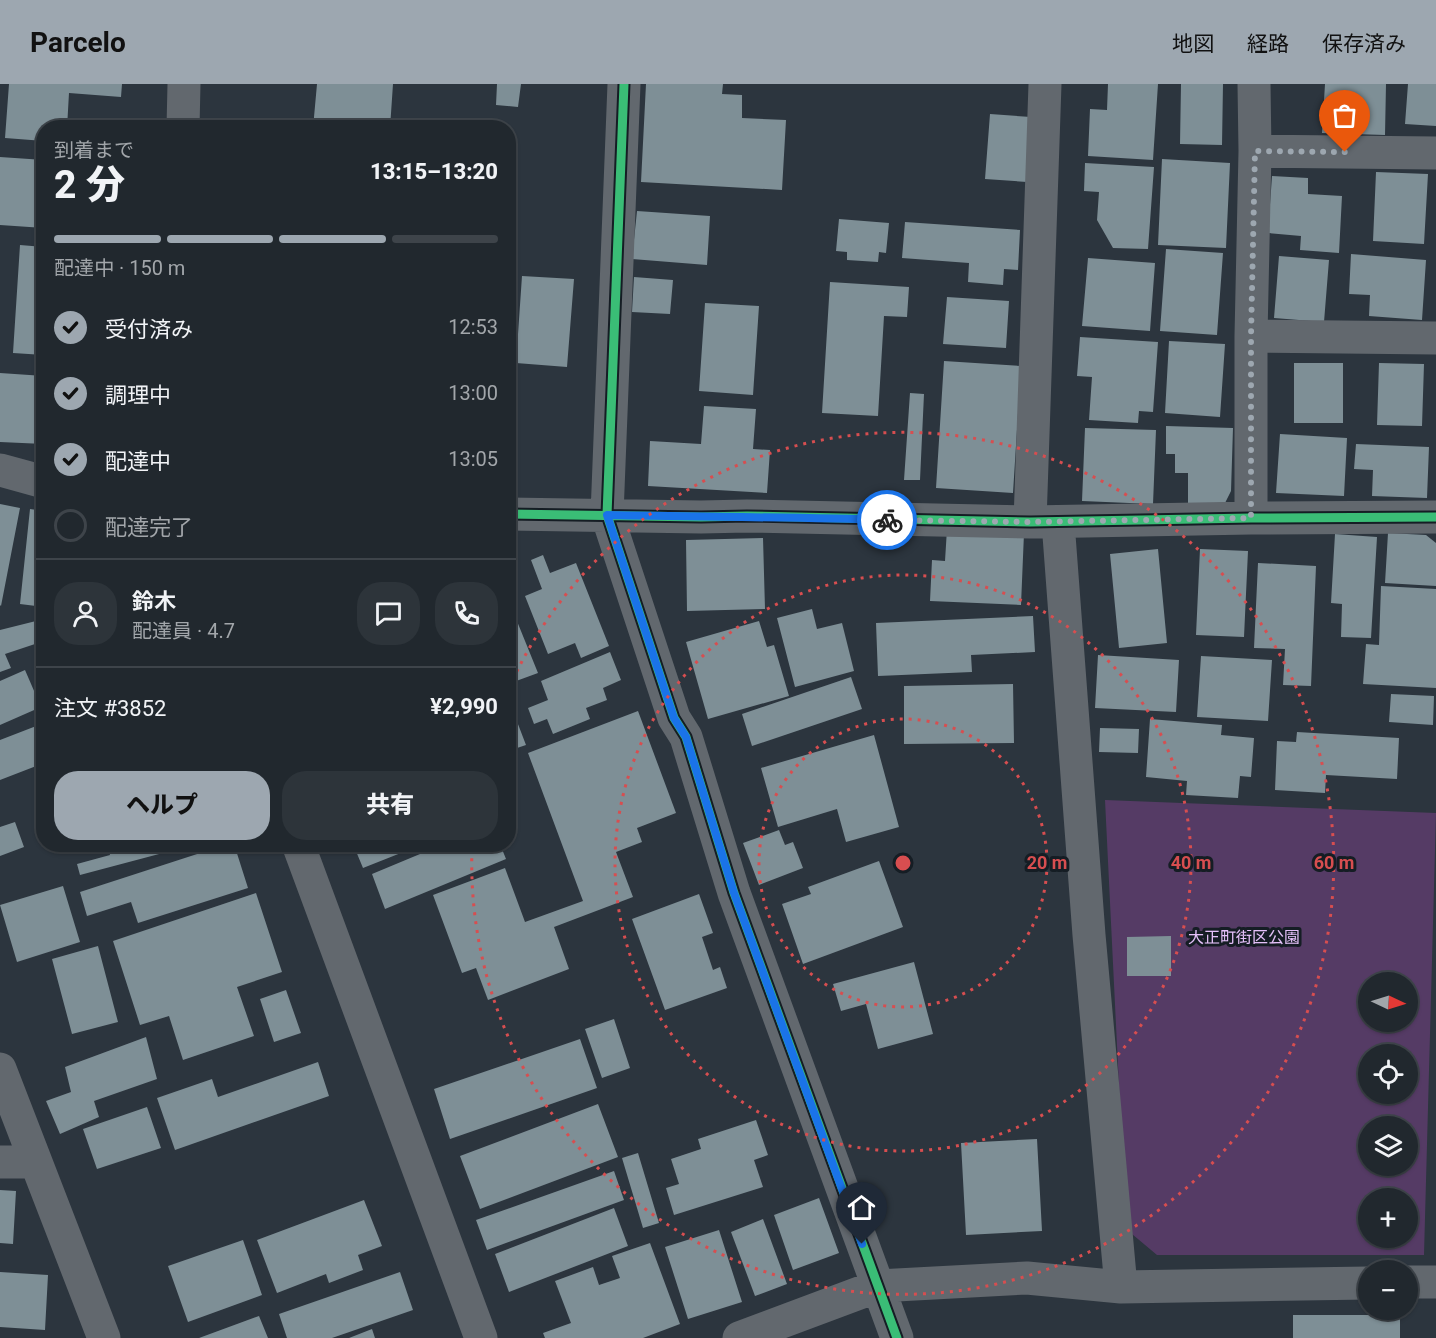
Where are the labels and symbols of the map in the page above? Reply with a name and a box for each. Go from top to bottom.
pin [1319,90,1370,152]
courier [857,490,917,550]
text: 20 m [1027,852,1067,873]
text: 40 m [1171,852,1211,873]
text: 60 m [1314,852,1354,873]
centre of rings [893,853,913,873]
park label: 大正町街区公園 [1188,928,1300,947]
north arrow [1358,972,1418,1032]
pin [836,1182,887,1244]

